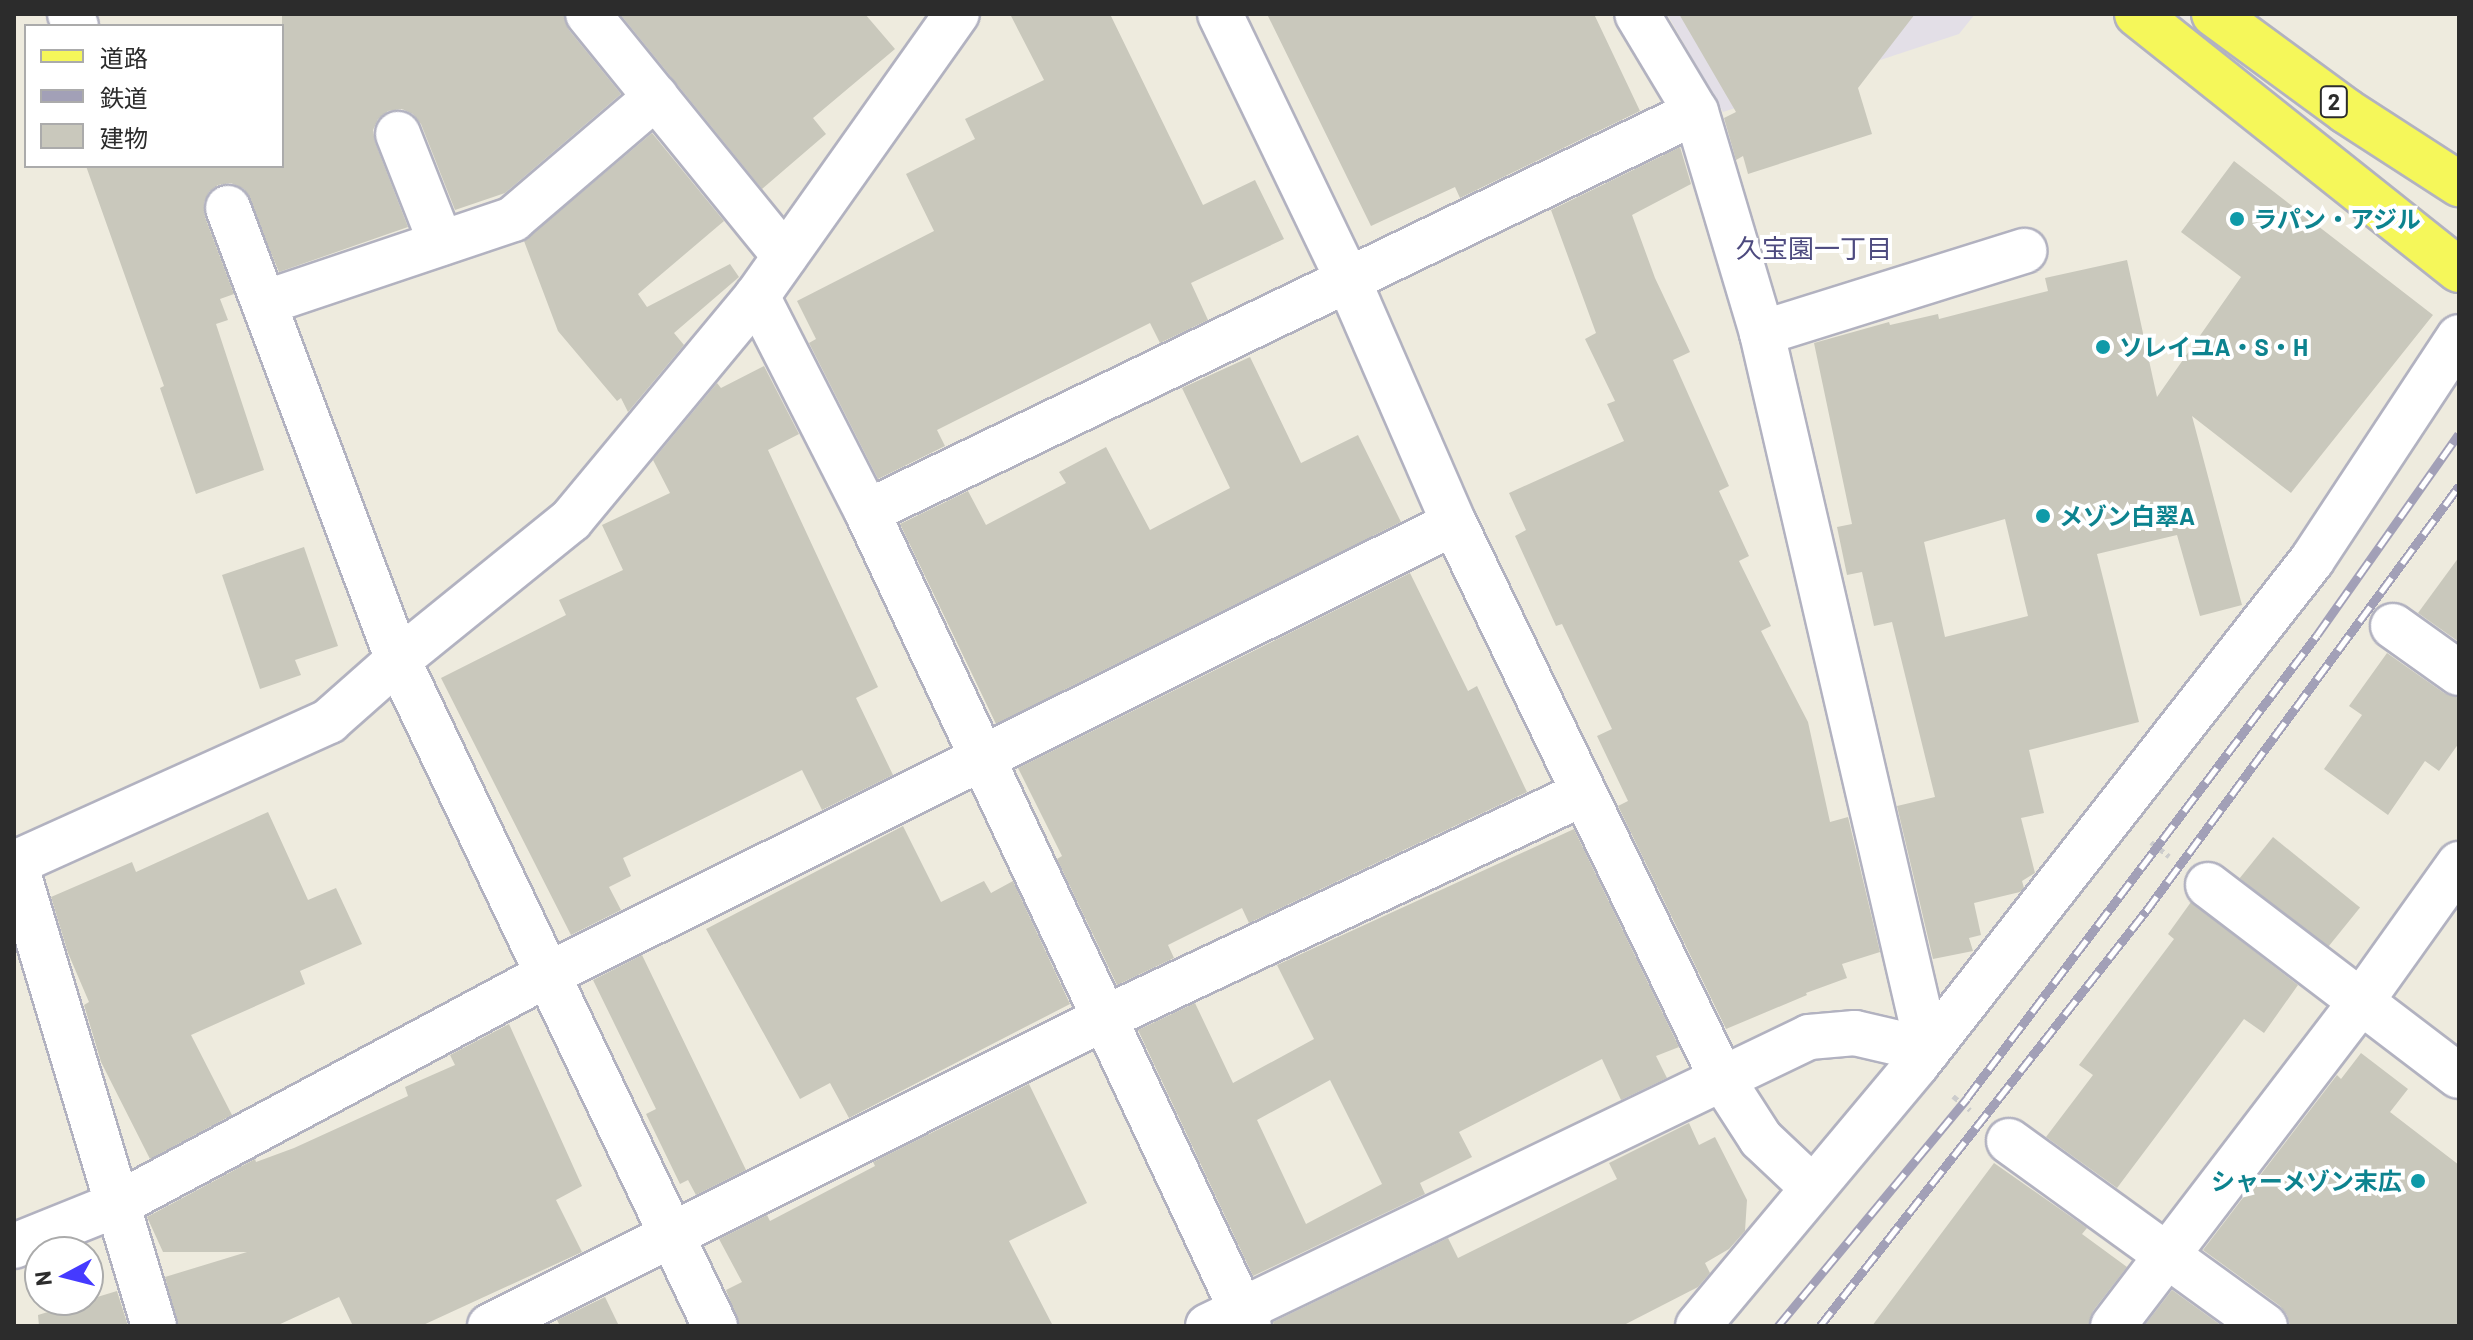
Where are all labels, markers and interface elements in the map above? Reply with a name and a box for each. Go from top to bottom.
legend [24,24,284,168]
text: 道路 [100,43,148,72]
text: 鉄道 [100,83,148,112]
road number: 2 [2318,84,2350,120]
text: 建物 [100,123,148,152]
place label: ラパン・アジル [2253,205,2421,233]
marker: ラパン・アジル [2228,210,2246,228]
district label: 久宝園一丁目 [1736,232,1892,264]
place label: ソレイユA・S・H [2119,333,2308,361]
marker: ソレイユA・S・H [2094,338,2112,356]
place label: メゾン白翠A [2059,502,2195,530]
marker: メゾン白翠A [2034,507,2052,525]
place label: シャーメゾン末広 [2210,1167,2402,1195]
marker: シャーメゾン末広 [2409,1172,2427,1190]
north arrow [24,1236,104,1316]
text: N [28,1270,56,1288]

